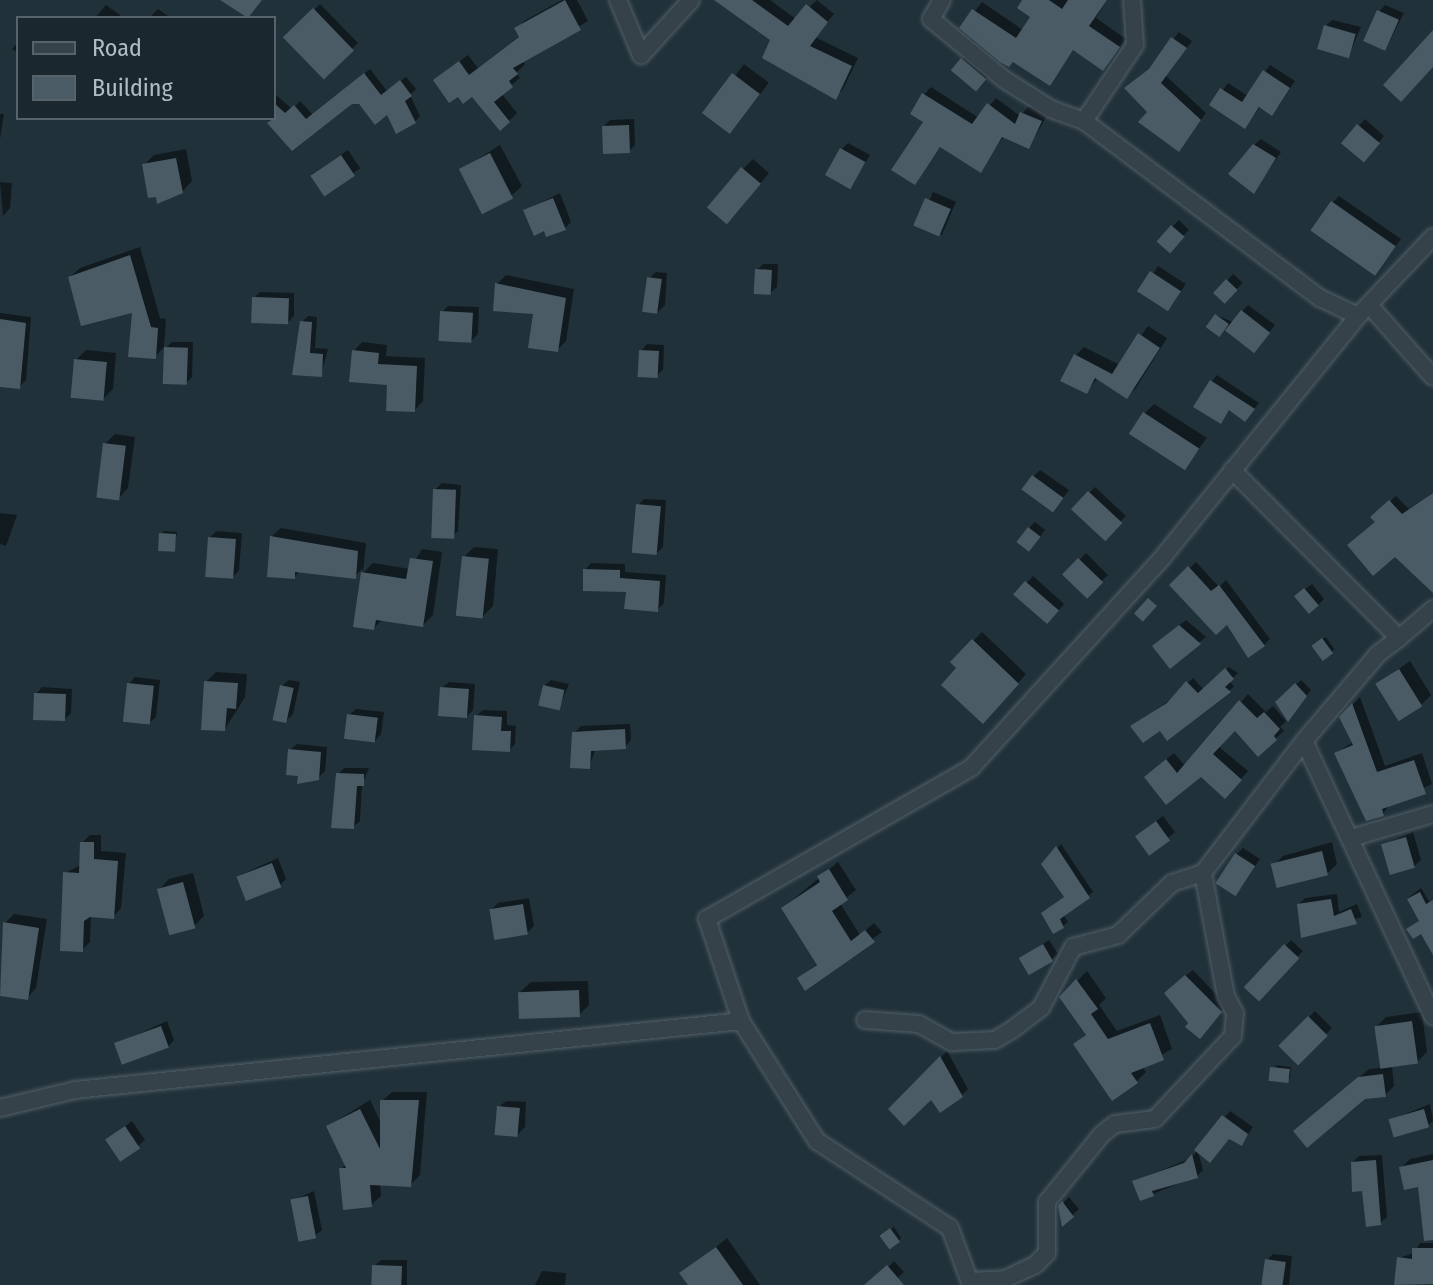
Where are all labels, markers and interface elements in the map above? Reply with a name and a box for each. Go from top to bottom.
legend [16,16,276,120]
text: Road [92,34,142,62]
text: Building [92,74,173,102]

